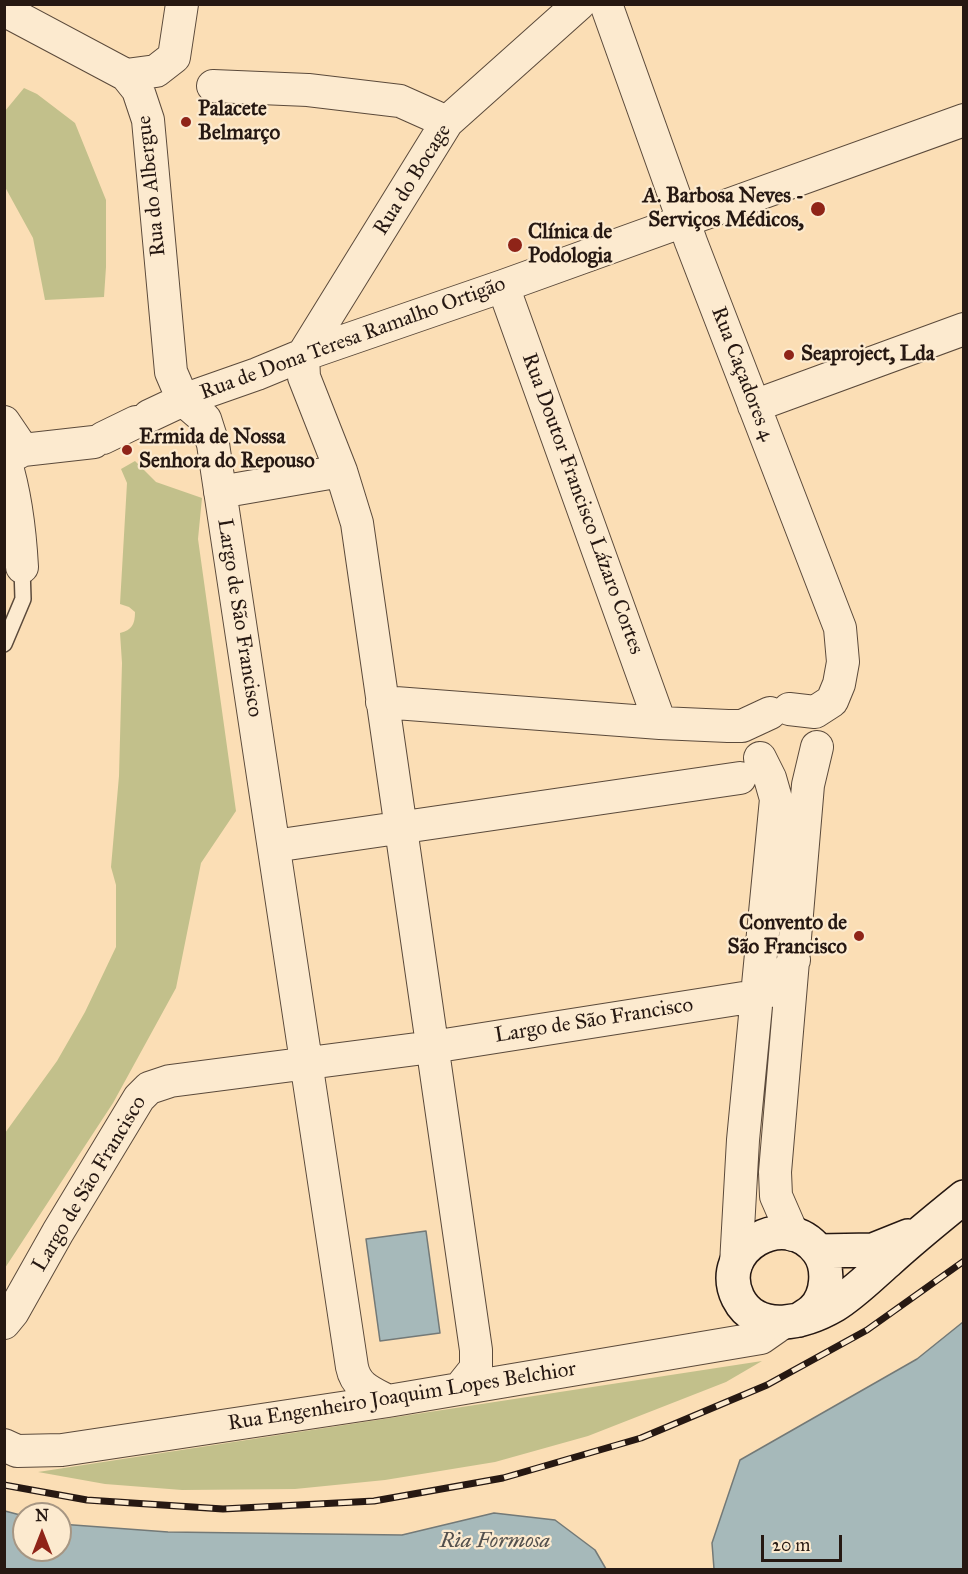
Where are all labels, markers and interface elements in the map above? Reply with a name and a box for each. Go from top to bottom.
place label: Palacete Belmarço [198,97,280,147]
street label: Rua do Albergue [132,114,172,258]
marker: Palacete Belmarço [179,115,193,129]
street label: Rua do Bocage [369,120,457,240]
place label: A. Barbosa Neves - Serviços Médicos, [643,184,804,234]
marker: A. Barbosa Neves - Serviços Médicos, [809,200,827,218]
place label: Clínica de Podologia [528,220,612,270]
marker: Clínica de Podologia [506,236,524,254]
street label: Rua de Dona Teresa Ramalho Ortigão [197,272,509,406]
street label: Rua Caçadores 4 [705,303,779,445]
place label: Seaproject, Lda [801,342,935,368]
marker: Seaproject, Lda [782,348,796,362]
street label: Rua Doutor Francisco Lázaro Cortes [516,350,648,658]
place label: Ermida de Nossa Senhora do Repouso [139,425,315,475]
marker: Ermida de Nossa Senhora do Repouso [120,443,134,457]
street label: Largo de São Francisco [211,517,267,719]
place label: Convento de São Francisco [728,911,847,961]
marker: Convento de São Francisco [852,929,866,943]
street label: Largo de São Francisco [493,993,695,1049]
street label: Largo de São Francisco [28,1092,152,1276]
street label: Rua Engenheiro Joaquim Lopes Belchior [226,1357,578,1437]
north arrow [12,1502,72,1562]
text: N [35,1506,49,1525]
scale bar [764,1523,845,1561]
water label: Ria Formosa [440,1529,550,1555]
text: 20 m [772,1534,810,1556]

